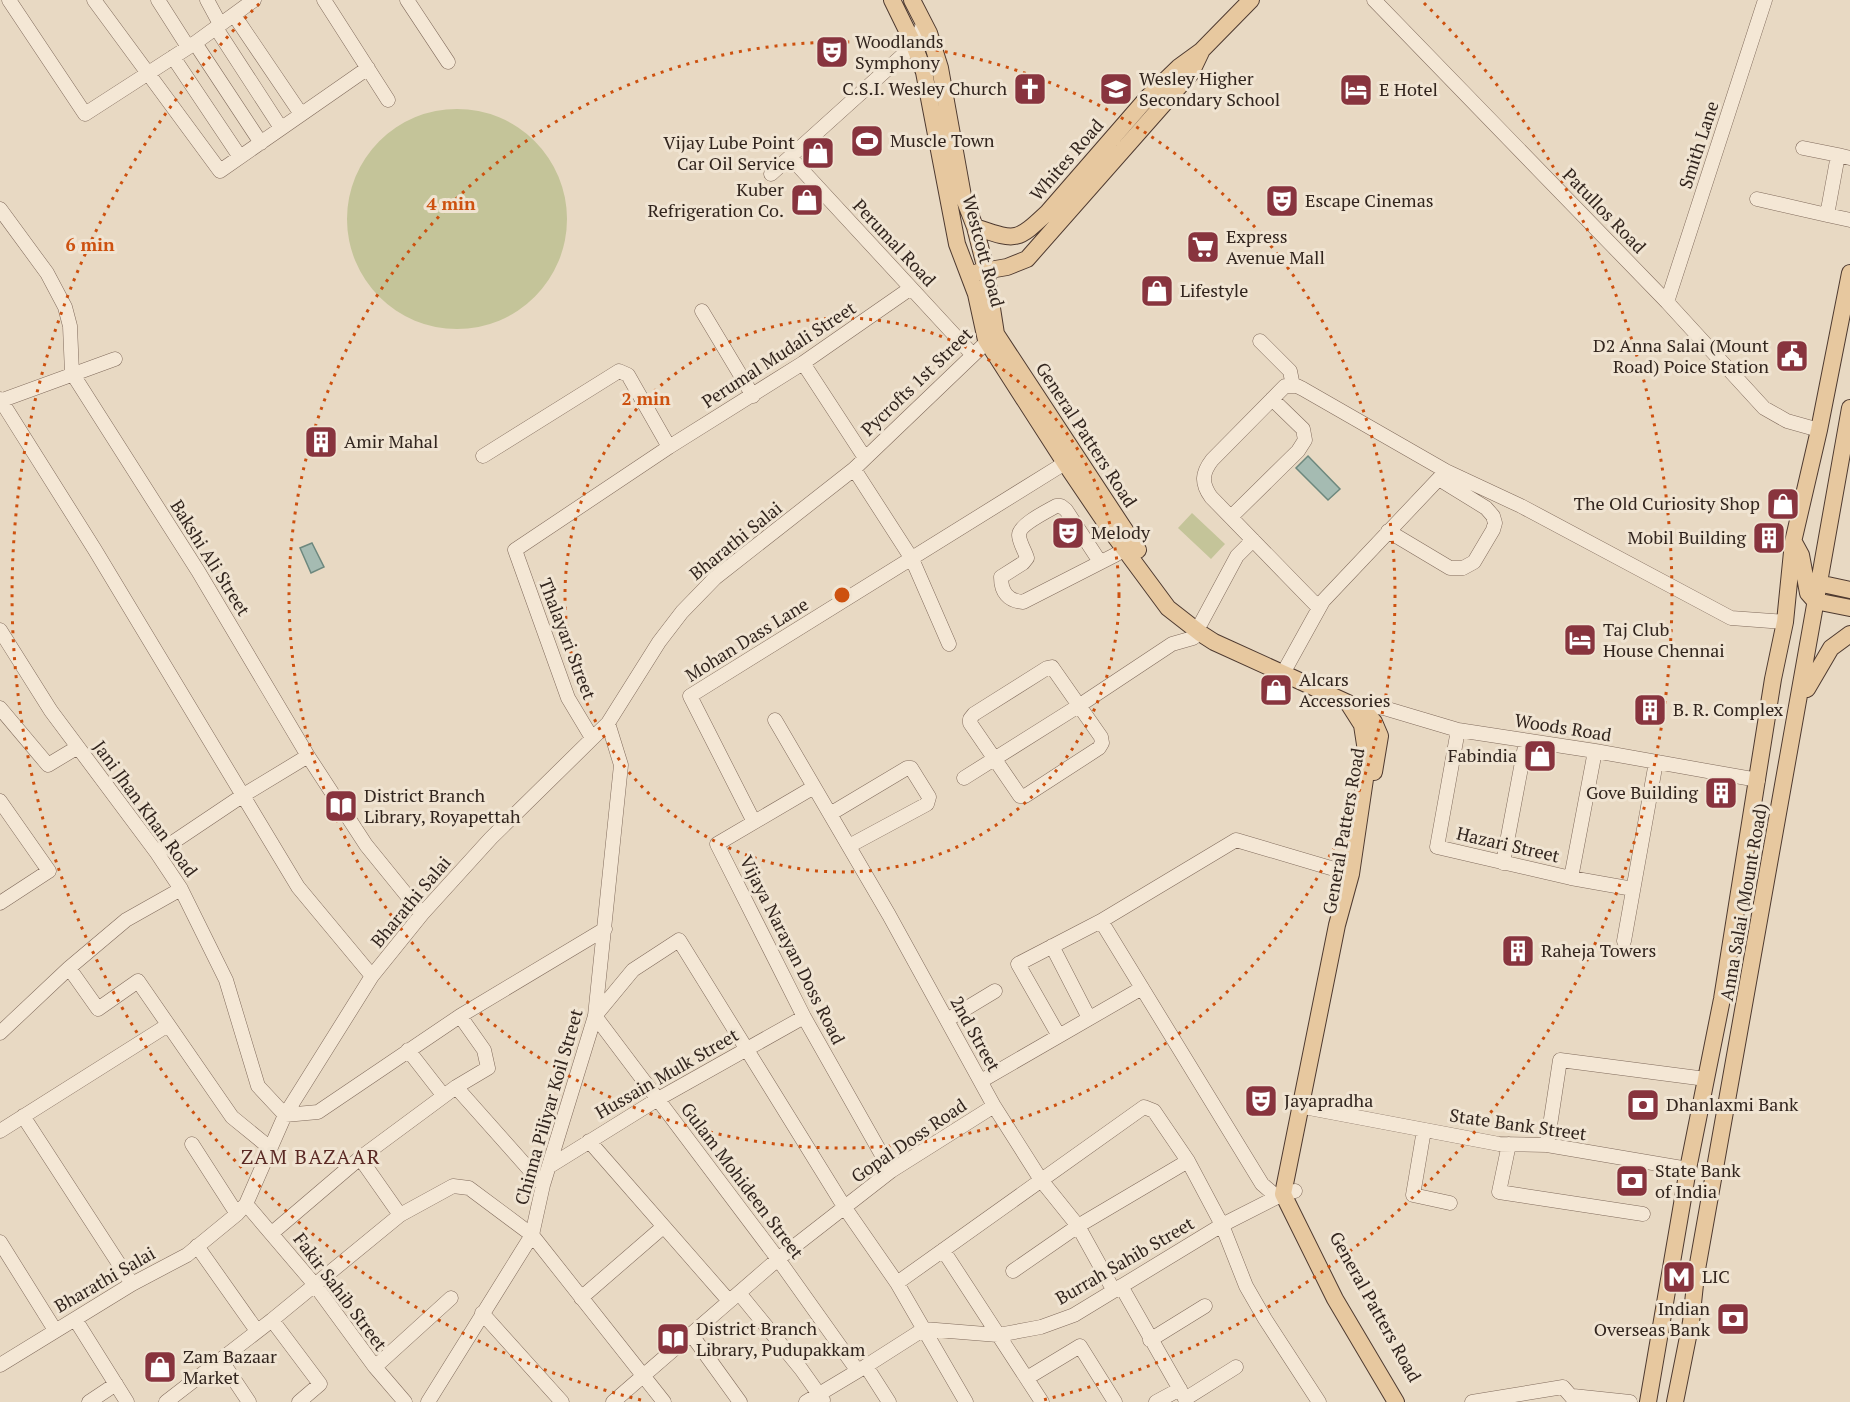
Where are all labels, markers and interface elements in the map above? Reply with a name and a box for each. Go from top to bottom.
place label: Woodlands Symphony [855,29,944,74]
theatre icon: Woodlands Symphony [814,34,850,70]
place label: Wesley Higher Secondary School [1139,66,1280,111]
church icon: C.S.I. Wesley Church [1012,71,1048,107]
school or university icon: Wesley Higher Secondary School [1098,71,1134,107]
hotel icon: E Hotel [1338,72,1374,108]
place label: C.S.I. Wesley Church [842,76,1007,100]
place label: E Hotel [1379,77,1438,101]
street label: Smith Lane [1673,98,1724,192]
street label: Whites Road [1024,113,1108,205]
sports icon: Muscle Town [849,123,885,159]
place label: Muscle Town [890,128,995,152]
place label: Vijay Lube Point Car Oil Service [663,130,795,175]
shop icon: Vijay Lube Point Car Oil Service [800,135,836,171]
street label: Patullos Road [1558,162,1652,258]
place label: Kuber Refrigeration Co. [648,177,784,222]
shop icon: Kuber Refrigeration Co. [789,182,825,218]
theatre icon: Escape Cinemas [1264,183,1300,219]
place label: Escape Cinemas [1305,188,1434,212]
text: 4 min [426,191,476,215]
street label: Westcott Road [958,192,1010,309]
street label: Perumal Road [848,194,941,291]
place label: Express Avenue Mall [1226,224,1325,269]
supermarket icon: Express Avenue Mall [1185,229,1221,265]
text: 6 min [65,232,115,256]
shop icon: Lifestyle [1139,273,1175,309]
place label: Lifestyle [1180,278,1248,302]
street label: Perumal Mudali Street [697,295,860,413]
street label: Pycrofts 1st Street [855,322,977,441]
place label: D2 Anna Salai (Mount Road) Poice Station [1593,333,1769,378]
public building icon: D2 Anna Salai (Mount Road) Poice Station [1774,338,1810,374]
street label: General Patters Road [1031,357,1143,512]
text: 2 min [621,386,671,410]
building icon: Amir Mahal [303,424,339,460]
place label: Amir Mahal [344,429,438,453]
shop icon: The Old Curiosity Shop [1765,486,1801,522]
place label: The Old Curiosity Shop [1574,491,1760,515]
street label: Bakshi Ali Street [165,495,256,620]
street label: Bharathi Salai [684,496,787,585]
theatre icon: Melody [1050,515,1086,551]
place label: Melody [1091,520,1151,544]
building icon: Mobil Building [1751,520,1787,556]
place label: Mobil Building [1628,525,1747,549]
street label: Thalayari Street [534,574,602,703]
centre of rings [832,585,852,605]
street label: Mohan Dass Lane [680,592,813,687]
place label: Taj Club House Chennai [1603,617,1725,662]
hotel icon: Taj Club House Chennai [1562,622,1598,658]
place label: Alcars Accessories [1299,667,1391,712]
shop icon: Alcars Accessories [1258,672,1294,708]
building icon: B. R. Complex [1632,692,1668,728]
place label: B. R. Complex [1673,697,1784,721]
street label: Woods Road [1513,708,1613,747]
street label: Jani Jhan Khan Road [88,735,203,881]
shop icon: Fabindia [1522,738,1558,774]
place label: Fabindia [1448,743,1517,767]
street label: General Patters Road [1317,746,1369,916]
building icon: Gove Building [1703,775,1739,811]
place label: Gove Building [1586,780,1699,804]
place label: District Branch Library, Royapettah [364,783,521,828]
library icon: District Branch Library, Royapettah [323,788,359,824]
street label: Anna Salai (Mount Road) [1714,801,1772,1003]
street label: Hazari Street [1454,821,1562,868]
street label: Bharathi Salai [365,851,456,952]
street label: Vijaya Narayan Doss Road [735,851,851,1048]
building icon: Raheja Towers [1500,933,1536,969]
place label: Raheja Towers [1541,938,1656,962]
street label: 2nd Street [945,992,1007,1076]
street label: Chinna Piliyar Koil Street [509,1006,588,1208]
street label: Hussain Mulk Street [591,1022,743,1124]
theatre icon: Jayapradha [1243,1083,1279,1119]
bank icon: Dhanlaxmi Bank [1625,1087,1661,1123]
place label: Jayapradha [1284,1088,1373,1112]
place label: Dhanlaxmi Bank [1666,1092,1799,1116]
street label: Gopal Doss Road [846,1093,971,1188]
street label: Gulam Mohideen Street [676,1097,810,1264]
street label: State Bank Street [1448,1103,1588,1146]
district label: ZAM BAZAAR [241,1143,381,1170]
place label: State Bank of India [1655,1158,1741,1203]
bank icon: State Bank of India [1614,1163,1650,1199]
street label: Burrah Sahib Street [1051,1211,1198,1310]
street label: General Patters Road [1325,1227,1427,1386]
street label: Fakir Sahib Street [289,1228,393,1355]
street label: Bharathi Salai [50,1241,159,1318]
metro station icon: LIC [1661,1259,1697,1295]
place label: LIC [1702,1264,1730,1288]
place label: Indian Overseas Bank [1594,1296,1711,1341]
bank icon: Indian Overseas Bank [1715,1301,1751,1337]
place label: District Branch Library, Pudupakkam [696,1316,866,1361]
library icon: District Branch Library, Pudupakkam [655,1321,691,1357]
place label: Zam Bazaar Market [183,1344,277,1389]
shop icon: Zam Bazaar Market [142,1349,178,1385]

